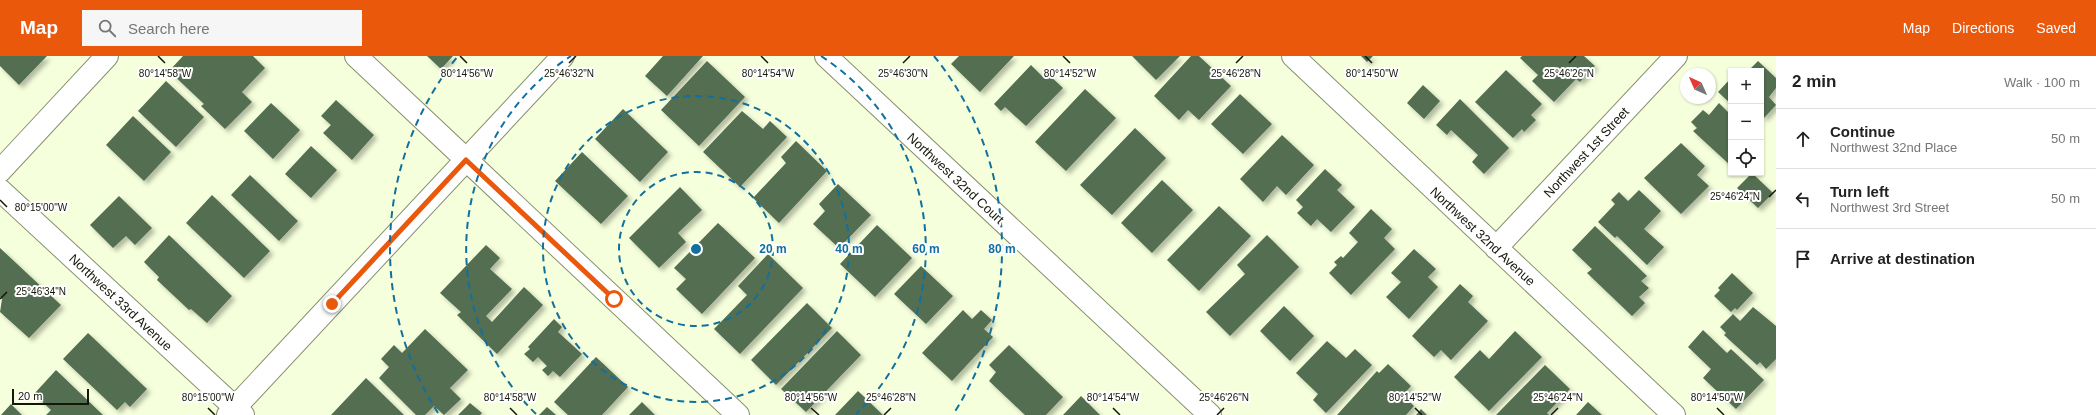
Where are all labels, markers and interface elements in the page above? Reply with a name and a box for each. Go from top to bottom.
search box [82,10,362,46]
text: Map [20,17,58,38]
icon: search [96,17,118,39]
text: Search here [128,20,210,37]
text: Map [1903,20,1930,36]
text: Directions [1952,20,2014,36]
text: Saved [2036,20,2076,36]
text: 80°14'58"W [139,68,192,79]
text: 80°14'56"W [441,68,494,79]
text: 25°46'32"N [544,68,594,79]
text: 80°14'54"W [742,68,795,79]
text: 25°46'30"N [878,68,928,79]
text: 80°14'52"W [1044,68,1097,79]
text: 25°46'28"N [1211,68,1261,79]
text: 80°14'50"W [1346,68,1399,79]
text: 25°46'26"N [1544,68,1594,79]
north arrow [1680,68,1716,104]
map controls [1728,68,1764,176]
button: + [1728,68,1764,104]
text: 2 min [1792,72,1836,91]
text: Walk · 100 m [2004,75,2080,90]
street label: Northwest 1st Street [1541,104,1632,201]
button: − [1728,104,1764,140]
text: Continue [1830,123,1895,140]
icon: ahead [1792,128,1814,150]
street label: Northwest 32nd Court [904,130,1007,227]
text: 50 m [2051,131,2080,146]
button: locate [1728,140,1764,176]
text: Northwest 32nd Place [1830,140,1957,155]
text: Turn left [1830,183,1889,200]
street label: Northwest 32nd Avenue [1427,184,1538,289]
icon: left [1792,188,1814,210]
text: 25°46'24"N [1710,191,1760,202]
text: 50 m [2051,191,2080,206]
text: Northwest 3rd Street [1830,200,1949,215]
text: 80°15'00"W [15,202,68,213]
centre of rings [689,242,703,256]
text: 20 m [759,242,787,256]
text: 40 m [835,242,863,256]
text: 60 m [912,242,940,256]
text: 80 m [988,242,1016,256]
icon: arrive [1792,248,1814,270]
text: Arrive at destination [1830,250,1975,267]
street label: Northwest 33rd Avenue [66,251,175,354]
text: 25°46'34"N [16,286,66,297]
route start [605,290,623,308]
route end [323,295,341,313]
scale bar [12,387,89,406]
text: 20 m [18,390,42,402]
text: 80°15'00"W [182,392,235,403]
text: 80°14'58"W [484,392,537,403]
text: 80°14'56"W [785,392,838,403]
text: 25°46'28"N [866,392,916,403]
text: 80°14'54"W [1087,392,1140,403]
text: 25°46'26"N [1199,392,1249,403]
text: 80°14'52"W [1389,392,1442,403]
text: 25°46'24"N [1533,392,1583,403]
text: 80°14'50"W [1691,392,1744,403]

